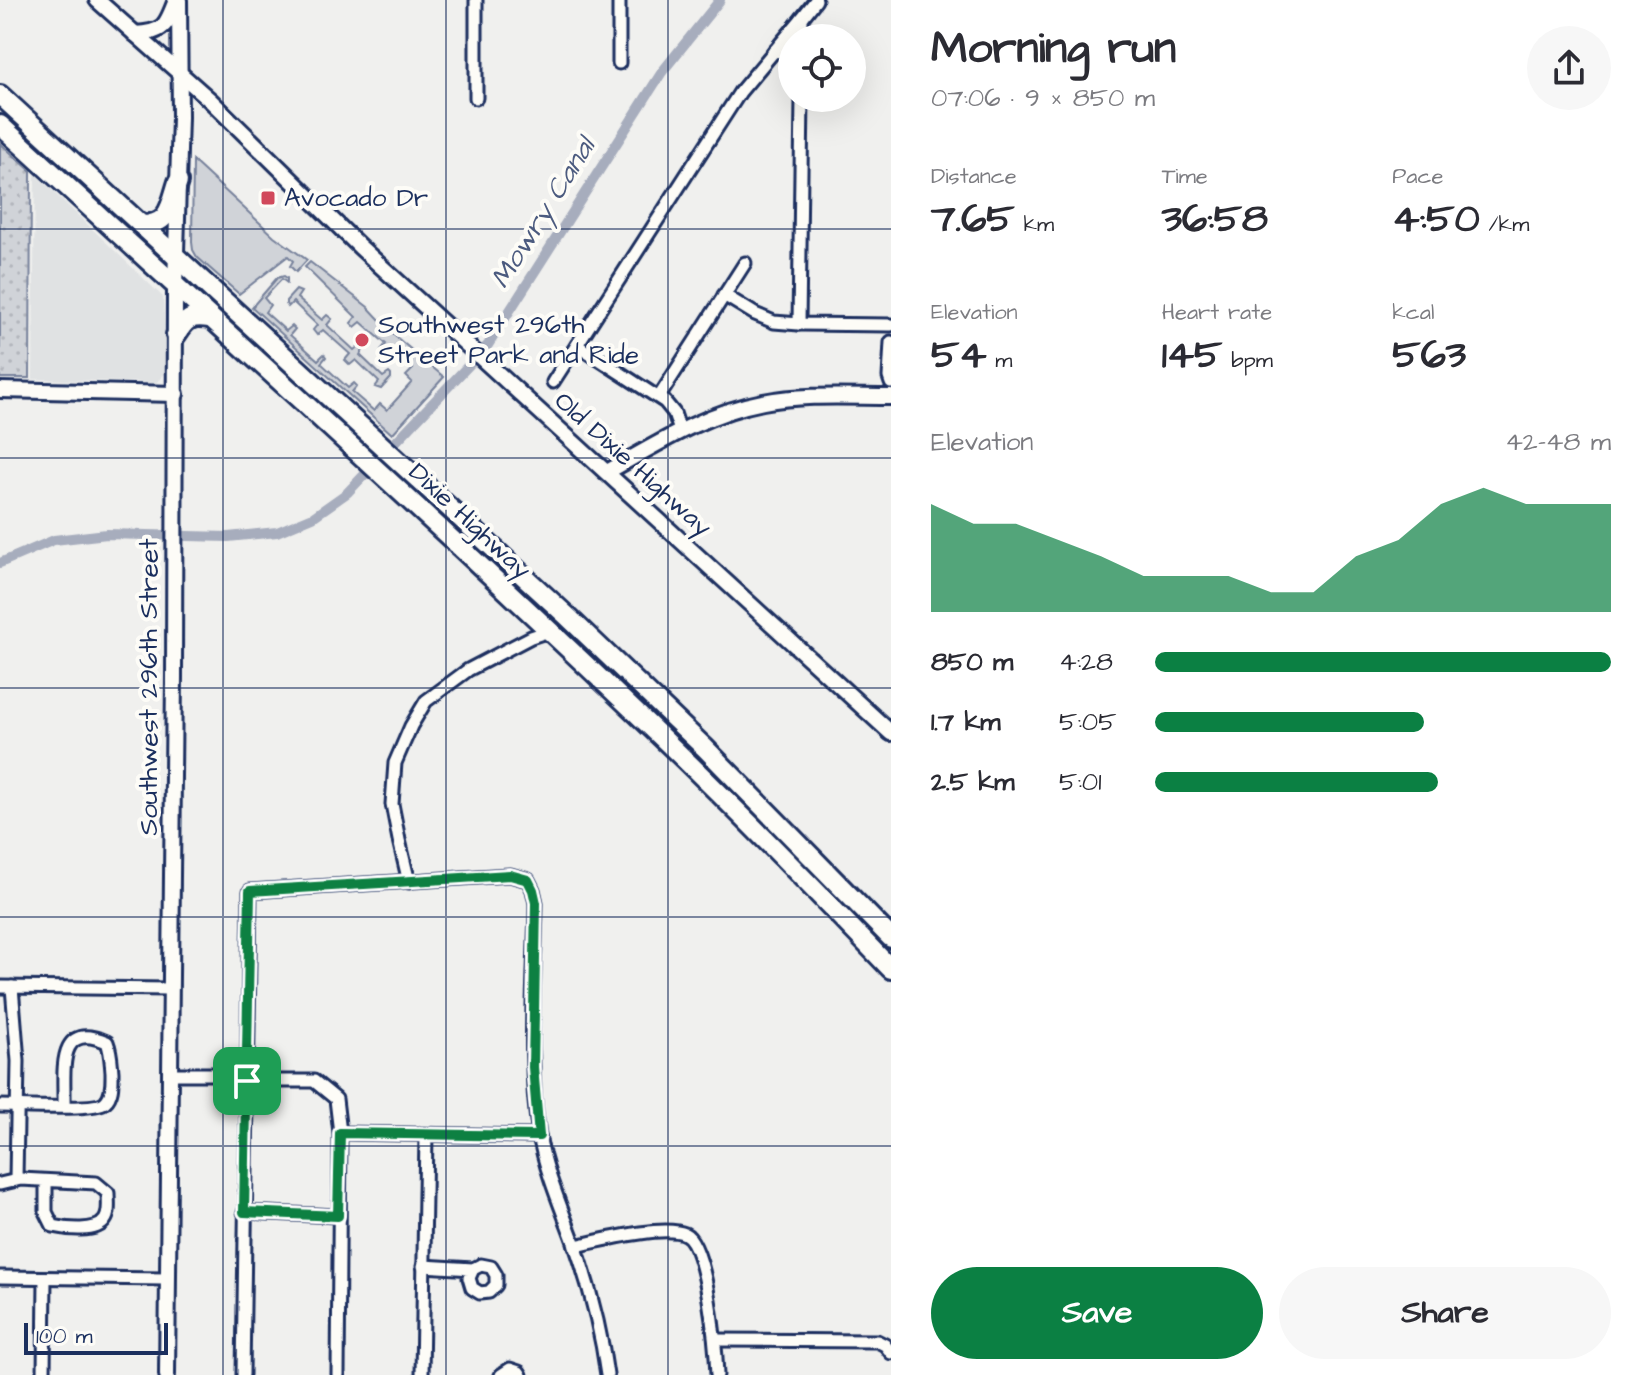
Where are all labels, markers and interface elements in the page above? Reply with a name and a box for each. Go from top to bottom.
text: Morning run [931,19,1176,80]
map controls [778,24,866,112]
button: locate [778,24,866,112]
button: share [1527,26,1611,110]
text: 07:06 · 9 × 850 m [931,80,1155,116]
water label: Mowry Canal [481,127,607,296]
text: Distance [931,161,1017,192]
text: Time [1162,161,1208,192]
text: Pace [1392,161,1443,192]
place label: Avocado Dr [284,180,428,216]
marker: Avocado Dr [259,189,277,207]
text: 7.65 [931,192,1015,247]
text: 36:58 [1162,192,1268,247]
text: 4:50 [1392,192,1480,247]
text: km [1015,209,1054,240]
text: /km [1480,209,1529,240]
text: Elevation [931,297,1018,328]
text: Heart rate [1162,297,1272,328]
text: kcal [1392,297,1434,328]
place label: Southwest 296th Street Park and Ride [378,307,639,373]
text: 54 [931,328,987,383]
text: 145 [1162,328,1222,383]
text: 563 [1392,328,1466,383]
marker: Southwest 296th Street Park and Ride [353,331,371,349]
text: m [987,345,1012,376]
text: bpm [1222,345,1273,376]
street label: Old Dixie Highway [545,383,720,546]
text: Elevation [931,424,1033,460]
text: 42–48 m [1505,424,1611,460]
street label: Dixie Highway [399,455,539,589]
street label: Southwest 296th Street [131,538,167,835]
text: 850 m [931,644,1013,680]
text: 4:28 [1059,644,1113,680]
text: 1.7 km [931,704,1001,740]
text: 5:05 [1059,704,1117,740]
text: 2.5 km [931,764,1015,800]
text: 5:01 [1059,764,1101,800]
pin [213,1047,281,1115]
icon: arrive [225,1059,269,1103]
button: Save [931,1267,1263,1359]
button: Share [1279,1267,1611,1359]
scale bar [24,1319,168,1355]
text: 100 m [36,1321,93,1352]

